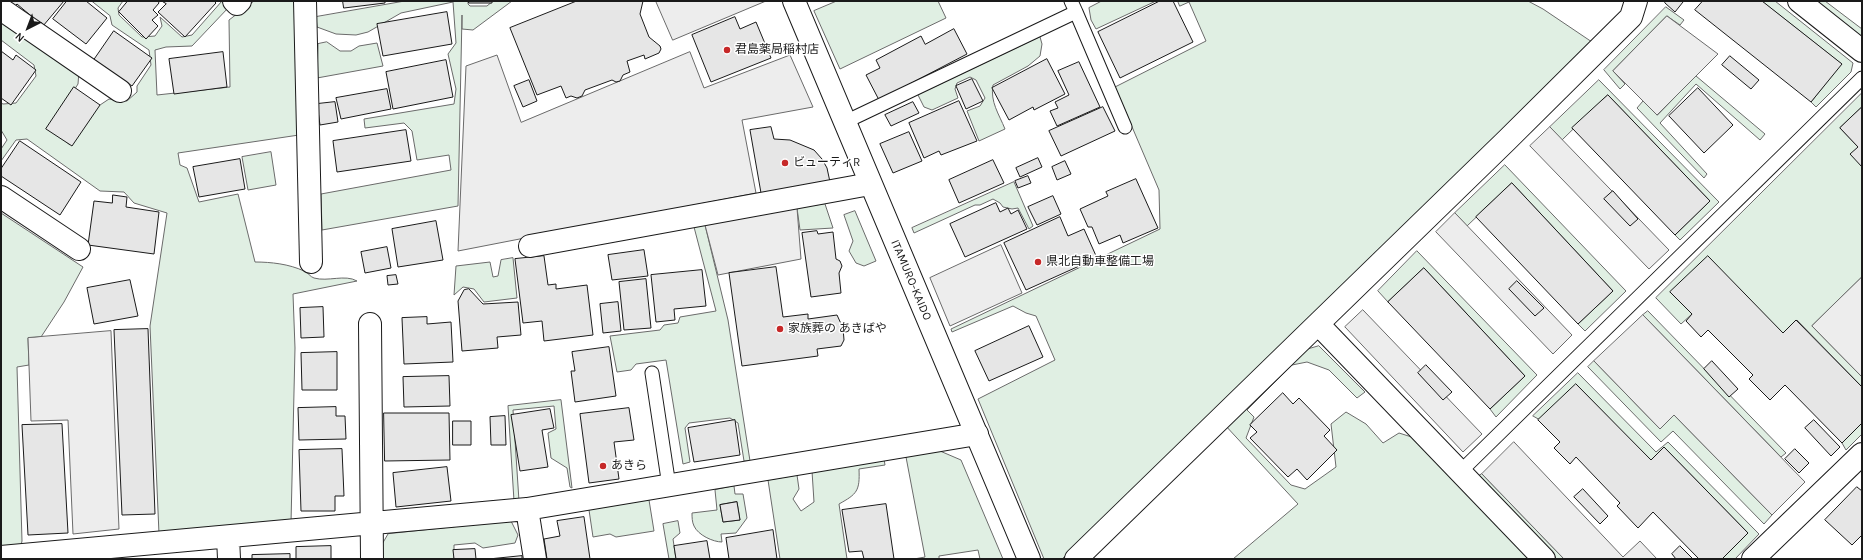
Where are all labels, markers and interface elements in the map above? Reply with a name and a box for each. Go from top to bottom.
north arrow [8,8,48,48]
text: N [12,30,27,45]
place label: 君島薬局稲村店 [735,43,819,57]
marker: 君島薬局稲村店 [722,45,732,55]
place label: ビューティR [793,156,860,170]
marker: ビューティR [780,158,790,168]
street label: ITAMURO-KAIDO [888,237,934,323]
place label: 県北自動車整備工場 [1046,255,1154,269]
marker: 県北自動車整備工場 [1033,257,1043,267]
place label: 家族葬の あきばや [788,322,887,336]
marker: 家族葬の あきばや [775,324,785,334]
place label: あきら [611,459,647,473]
marker: あきら [598,461,608,471]

